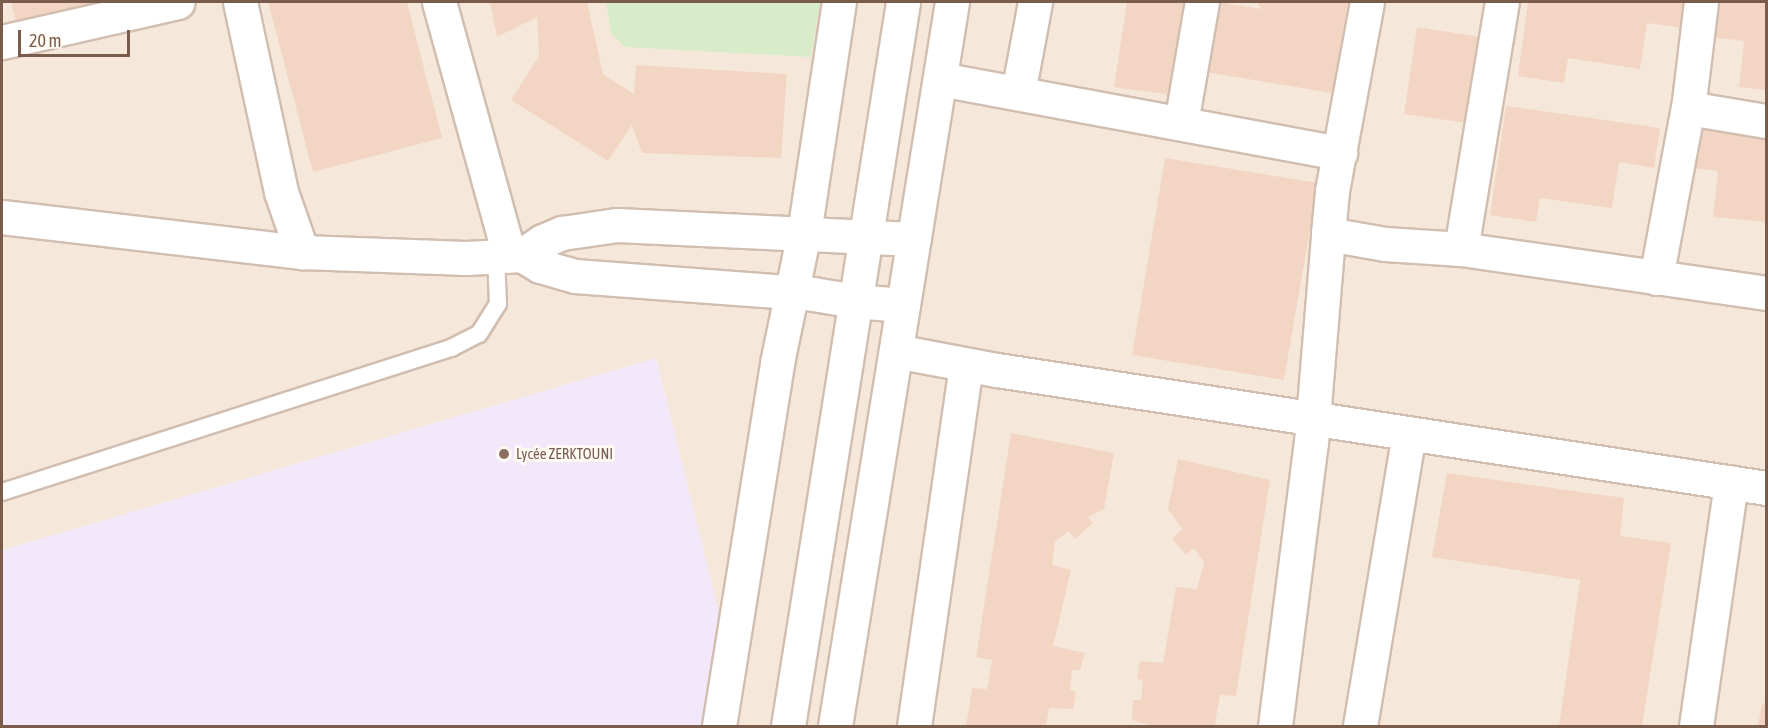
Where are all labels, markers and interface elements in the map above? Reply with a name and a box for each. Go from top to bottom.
scale bar [21,18,134,56]
text: 20 m [29,30,61,51]
place label: Lycée ZERKTOUNI [516,445,613,463]
marker: Lycée ZERKTOUNI [497,447,511,461]

